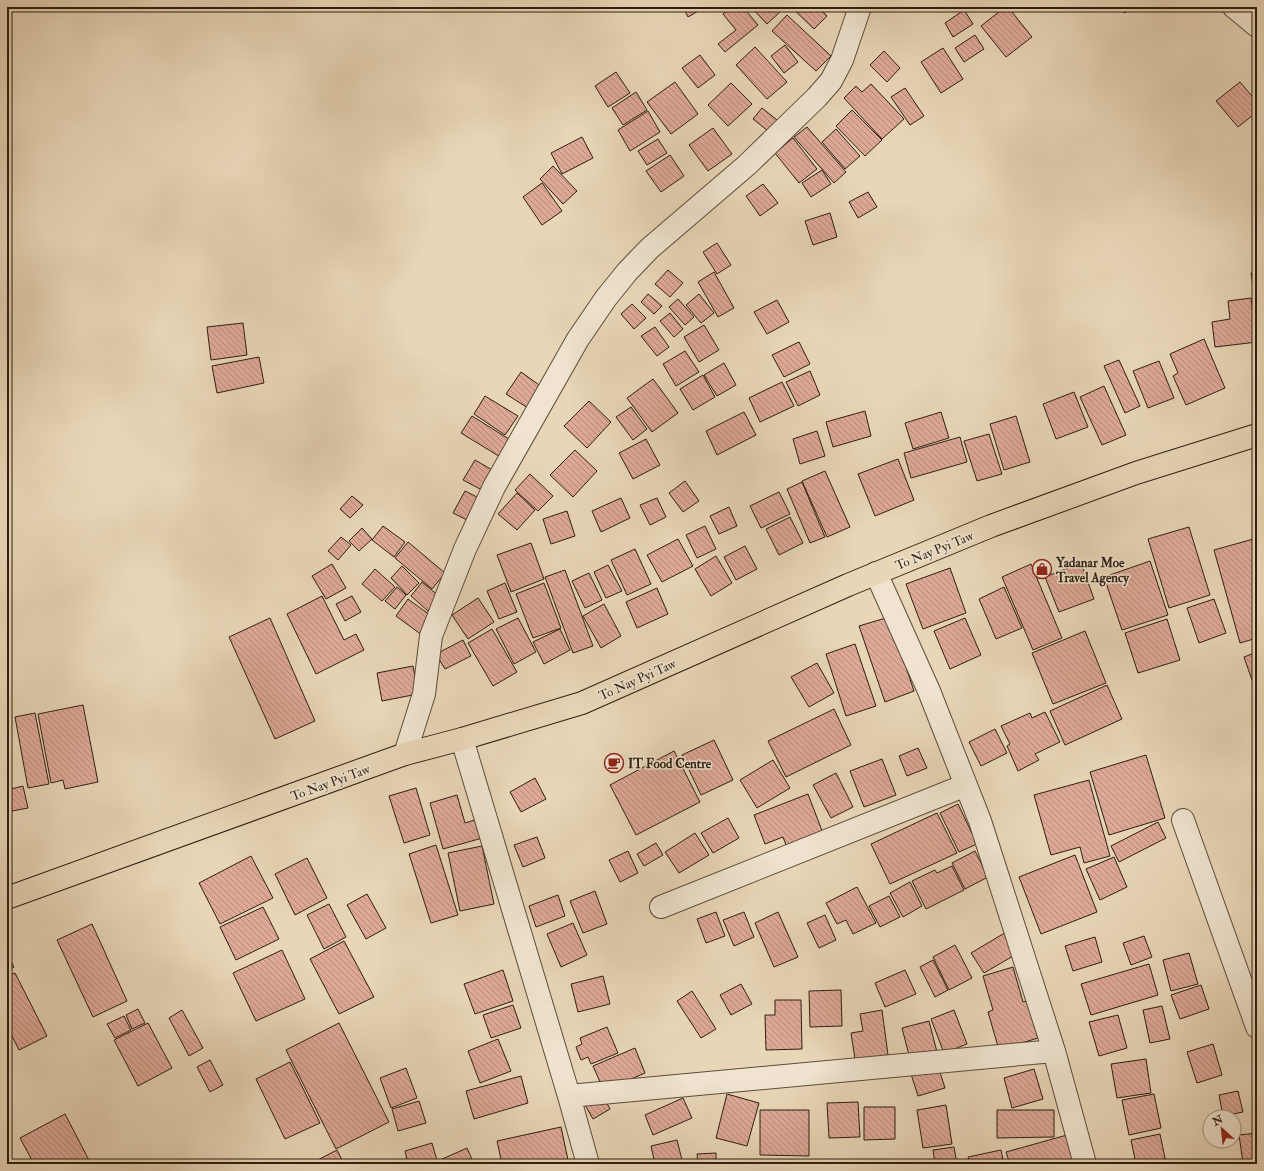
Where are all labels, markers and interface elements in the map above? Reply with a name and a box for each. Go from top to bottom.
street label: To Nay Pyi Taw [893,528,977,575]
place label: Yadanar Moe Travel Agency [1055,555,1130,587]
shop icon: Yadanar Moe Travel Agency [1031,558,1053,580]
street label: To Nay Pyi Taw [596,655,680,705]
cafe icon: IT Food Centre [603,752,625,774]
place label: IT Food Centre [628,756,712,772]
street label: To Nay Pyi Taw [289,761,373,806]
north arrow [1202,1109,1242,1149]
text: N [1209,1112,1226,1129]

